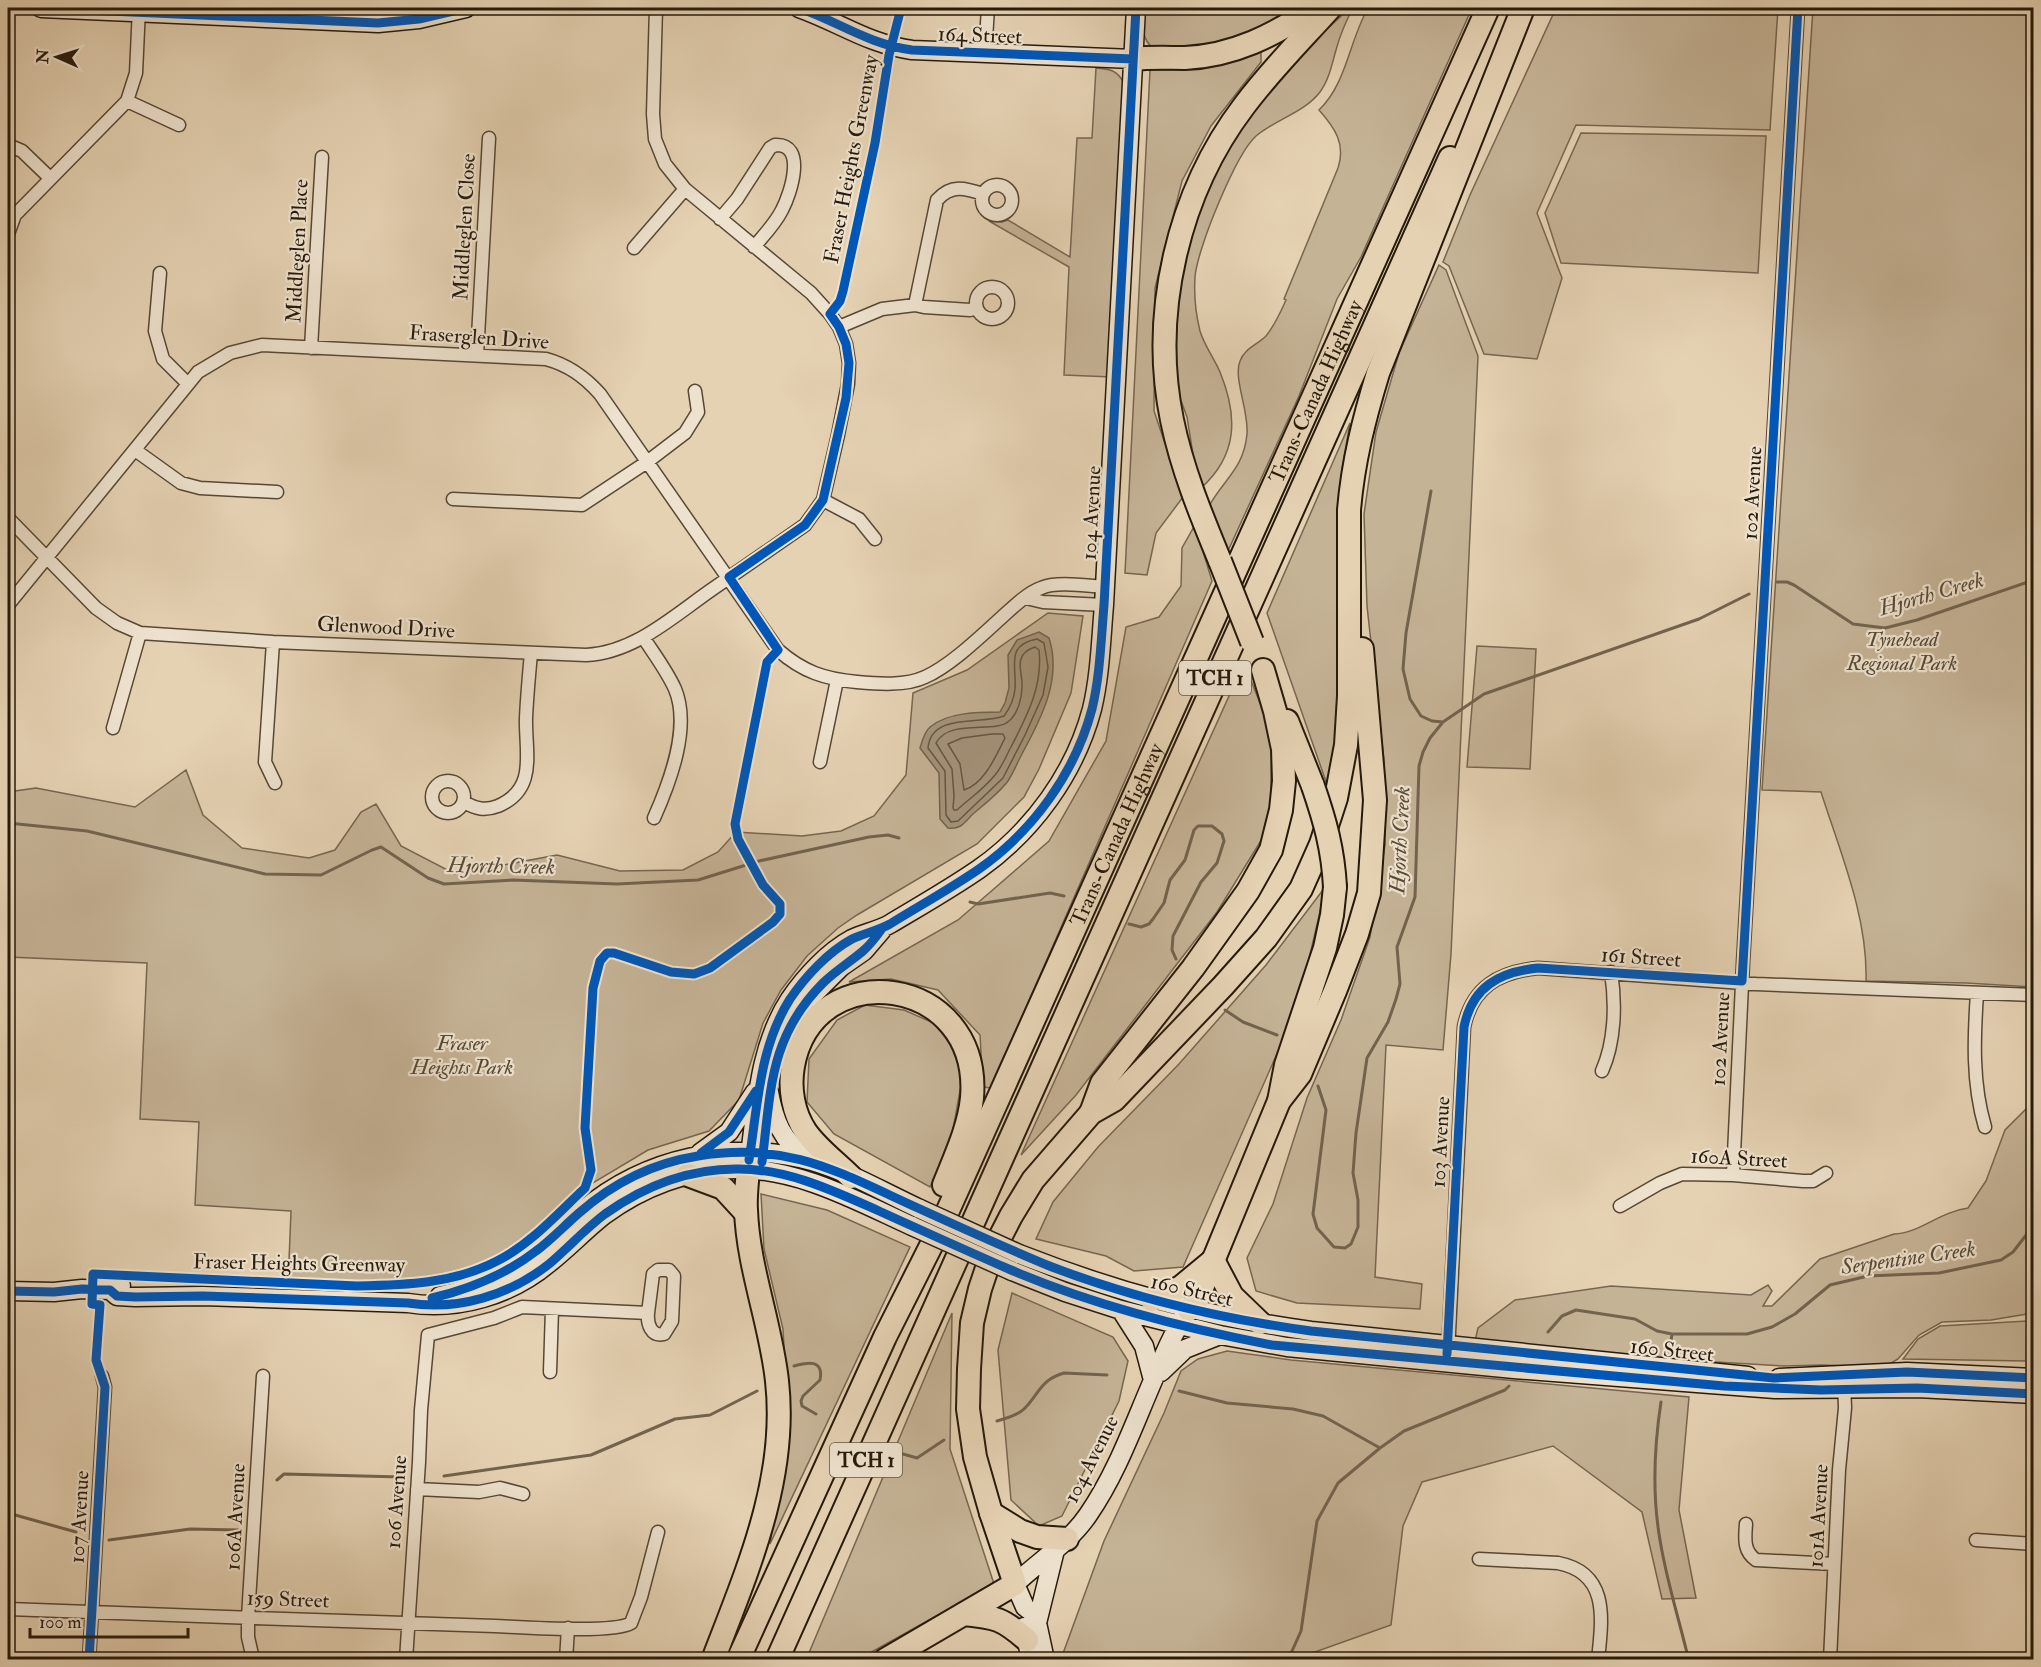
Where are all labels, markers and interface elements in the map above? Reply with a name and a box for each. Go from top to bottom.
street label: 164 Street [937,21,1023,50]
north arrow [27,27,87,87]
text: N [33,48,53,65]
street label: Fraser Heights Greenway [818,52,885,266]
street label: Middleglen Close [447,153,482,301]
street label: Middleglen Place [280,178,315,324]
street label: Trans-Canada Highway [1263,295,1369,488]
street label: Fraserglen Drive [408,319,550,356]
street label: 102 Avenue [1737,445,1768,541]
street label: 104 Avenue [1076,465,1107,561]
water label: Hjorth Creek [1875,566,1987,623]
street label: Glenwood Drive [316,610,456,645]
park label: Tynehead Regional Park [1846,626,1957,677]
road number: TCH 1 [1179,661,1251,695]
street label: Trans-Canada Highway [1064,738,1170,931]
water label: Hjorth Creek [1383,786,1417,896]
water label: Hjorth Creek [446,851,555,881]
street label: 161 Street [1600,941,1682,974]
street label: 102 Avenue [1705,991,1736,1087]
park label: Fraser Heights Park [410,1030,513,1081]
street label: 103 Avenue [1425,1095,1456,1188]
street label: 160A Street [1690,1142,1788,1175]
water label: Serpentine Creek [1838,1235,1977,1281]
street label: Fraser Heights Greenway [193,1248,406,1279]
street label: 160 Street [1148,1268,1236,1313]
street label: 160 Street [1629,1333,1715,1368]
street label: 104 Avenue [1058,1411,1125,1508]
road number: TCH 1 [830,1443,902,1477]
street label: 106 Avenue [380,1454,413,1550]
street label: 106A Avenue [219,1463,252,1571]
street label: 101A Avenue [1802,1463,1835,1569]
street label: 107 Avenue [64,1470,95,1564]
street label: 159 Street [246,1585,330,1614]
scale bar [30,1601,188,1639]
text: 100 m [39,1611,82,1634]

